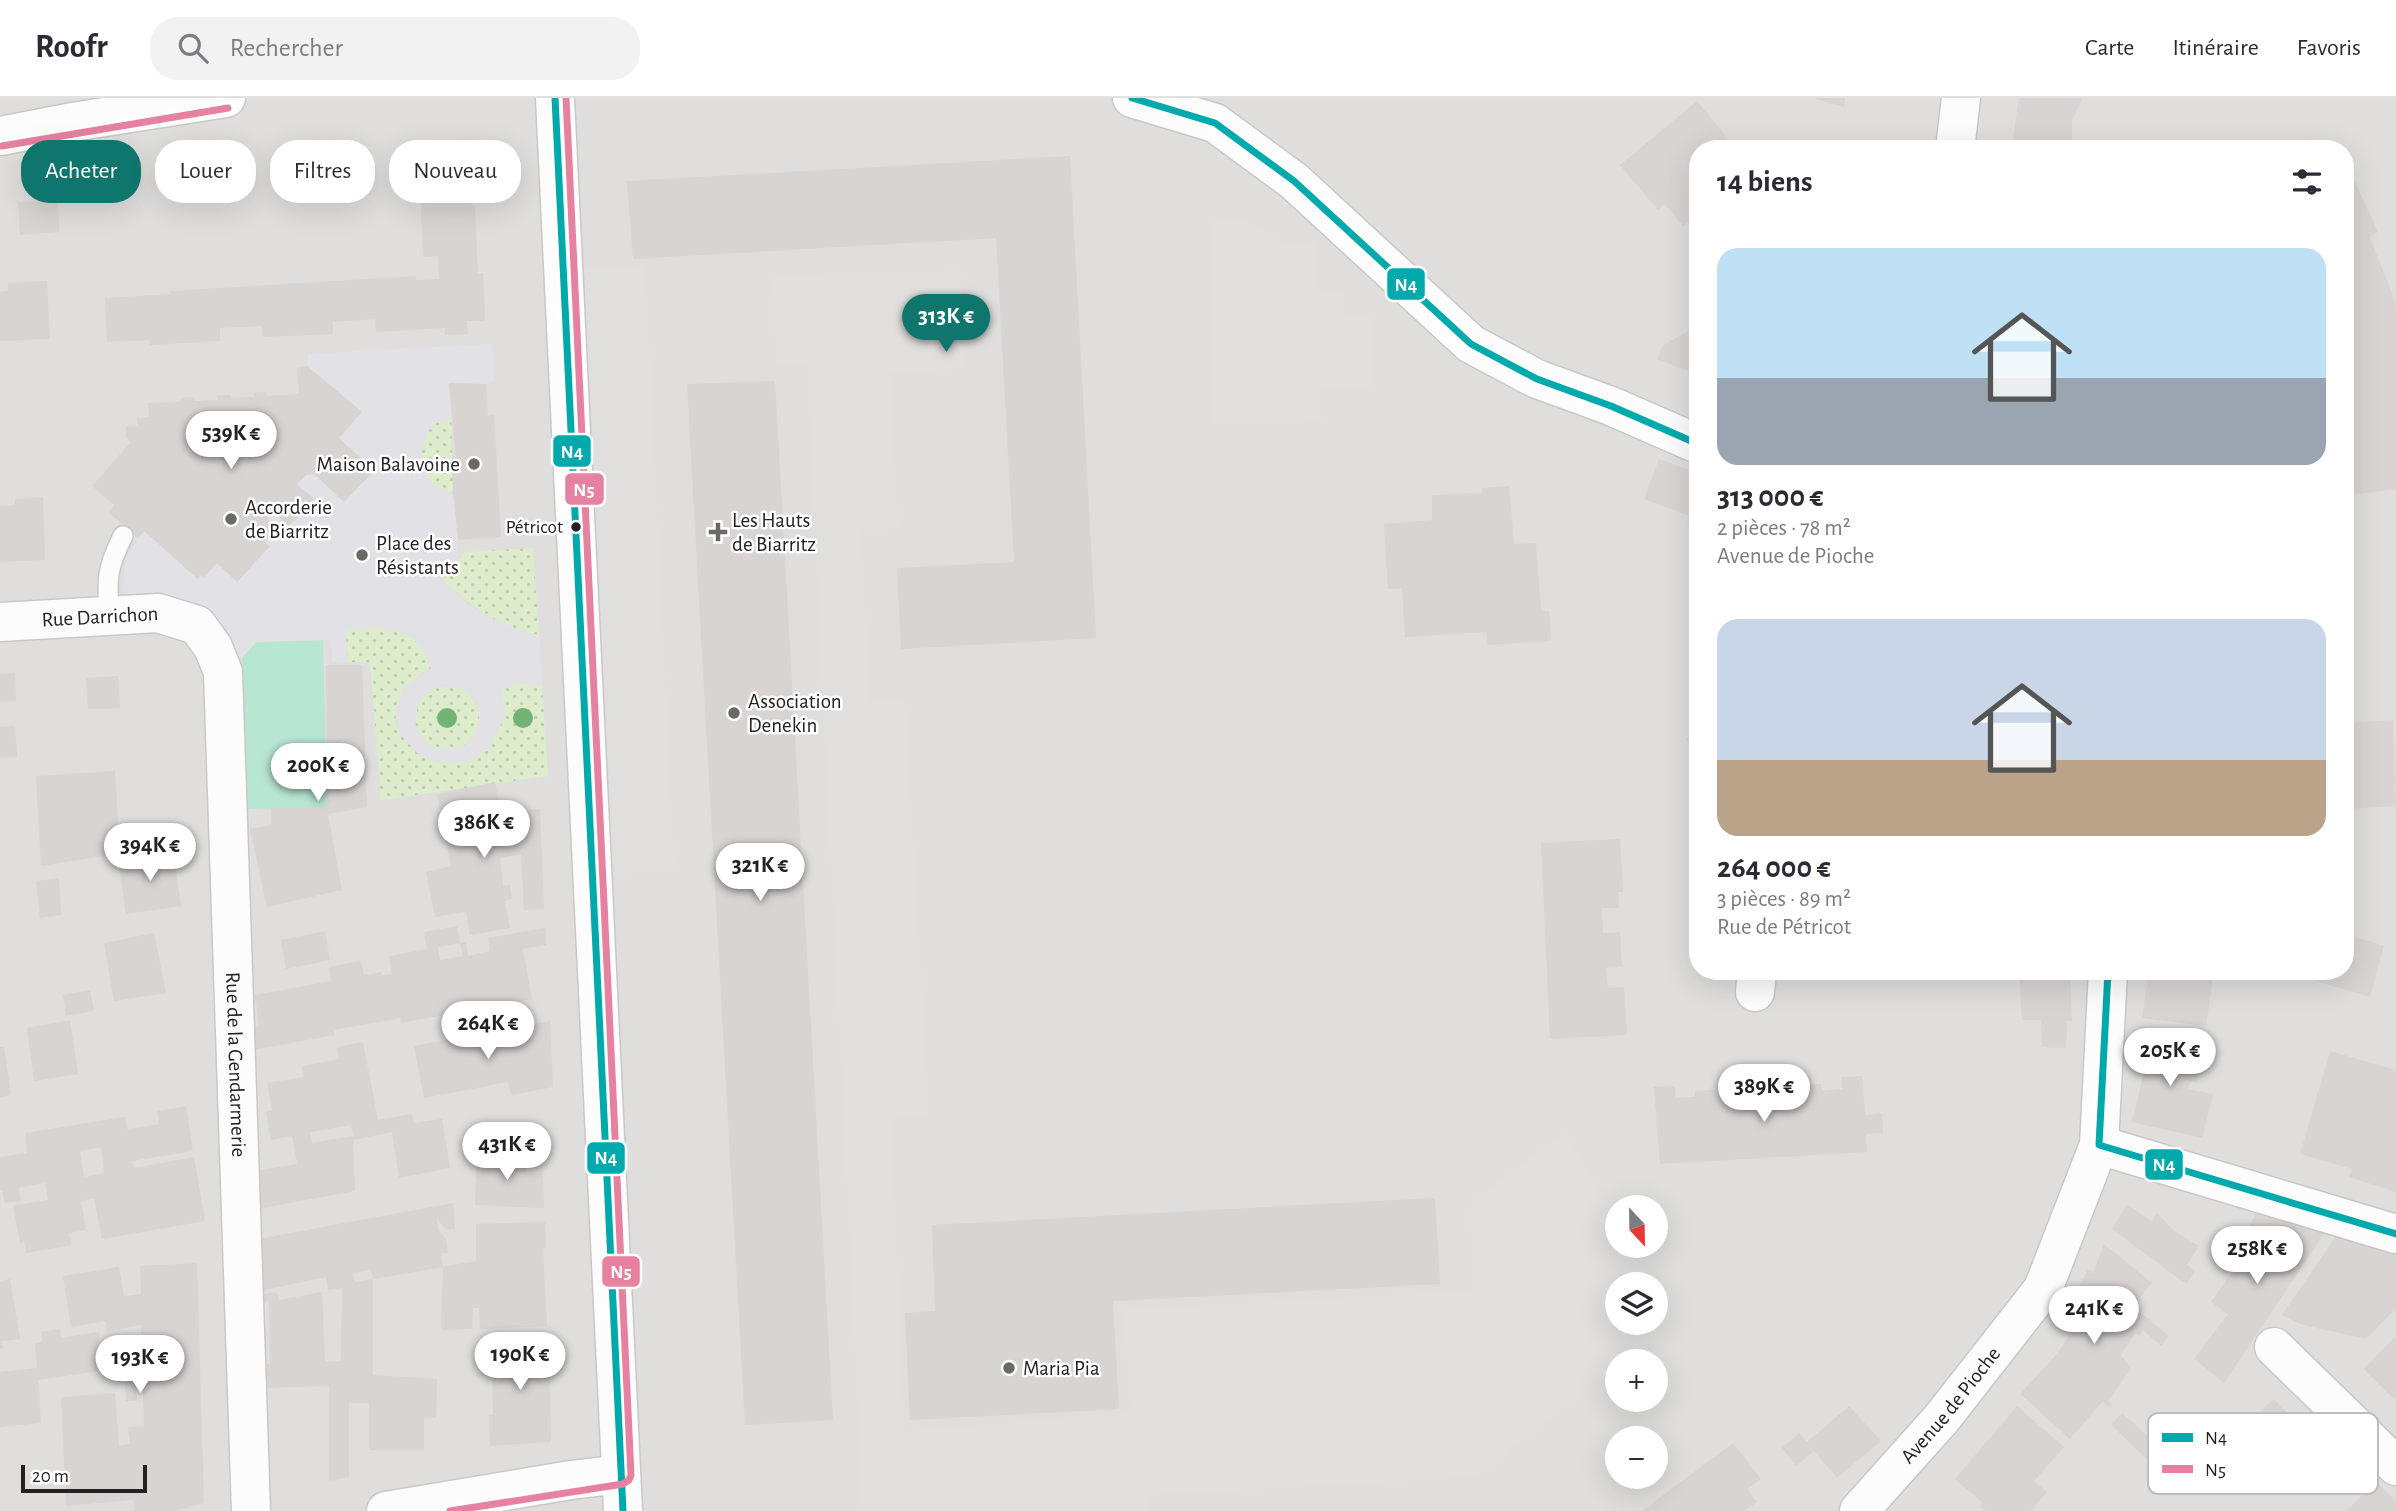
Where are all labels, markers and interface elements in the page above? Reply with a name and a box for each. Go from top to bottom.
search box [150,17,640,80]
icon: search [174,29,212,67]
text: Roofr [35,31,108,64]
text: Rechercher [230,35,343,61]
text: Carte [2085,36,2134,60]
text: Itinéraire [2172,36,2259,60]
text: Favoris [2297,36,2361,60]
chip: Acheter [21,140,141,203]
chip: Louer [155,140,256,203]
chip: Filtres [270,140,375,203]
chip: Nouveau [389,140,521,203]
icon: filters [2288,163,2326,201]
text: 14 biens [1717,167,1813,197]
line badge: N4 [1386,267,1426,301]
text: N4 [1395,276,1418,295]
pin: 313K € [889,294,1003,354]
icon: home [1959,294,2085,420]
text: 313K € [918,305,974,328]
pin: 539K € [174,412,288,471]
text: 539K € [202,422,260,445]
line badge: N4 [552,434,592,468]
text: N4 [561,443,584,462]
place label: Maison Balavoine [317,454,460,475]
marker: Maison Balavoine [466,456,482,472]
line badge: N5 [564,472,605,506]
text: N5 [573,481,595,500]
text: 313 000 € [1717,482,1824,512]
place label: Accorderie de Biarritz [245,497,332,542]
place label: Les Hauts de Biarritz [732,510,816,555]
marker: Accorderie de Biarritz [223,511,239,527]
text: 2 pièces · 78 m² [1717,517,1851,540]
place label: Pétricot [506,518,563,537]
marker: Pétricot [569,520,583,534]
marker: Les Hauts de Biarritz [710,524,726,540]
place label: Place des Résistants [376,533,459,578]
text: Avenue de Pioche [1717,545,1874,568]
marker: Place des Résistants [354,547,370,563]
street label: Rue Darrichon [41,603,159,630]
icon: home [1959,665,2085,791]
place label: Association Denekin [748,691,842,736]
marker: Association Denekin [726,705,742,721]
pin: 200K € [261,744,375,803]
text: 200K € [287,754,349,777]
pin: 386K € [427,800,541,860]
text: 386K € [454,811,514,834]
pin: 394K € [93,824,207,883]
text: 394K € [120,834,180,857]
pin: 321K € [703,844,817,903]
text: 264 000 € [1717,853,1831,883]
text: 321K € [732,854,788,877]
text: 3 pièces · 89 m² [1717,888,1851,911]
text: Rue de Pétricot [1717,916,1851,939]
street label: Rue de la Gendarmerie [223,972,250,1158]
pin: 264K € [431,1002,545,1061]
text: 264K € [457,1012,519,1035]
pin: 205K € [2113,1028,2227,1088]
text: 205K € [2140,1039,2200,1062]
pin: 389K € [1707,1065,1821,1124]
text: 389K € [1734,1075,1794,1098]
pin: 431K € [450,1122,564,1182]
text: 431K € [478,1133,536,1156]
line badge: N4 [586,1141,626,1175]
line badge: N4 [2144,1148,2184,1181]
text: N4 [595,1149,618,1168]
text: N4 [2153,1156,2176,1175]
north arrow [1605,1195,1668,1258]
map controls [1605,1195,1668,1489]
pin: 258K € [2200,1226,2314,1286]
text: 258K € [2227,1237,2287,1260]
line badge: N5 [601,1255,641,1288]
text: N5 [610,1263,632,1282]
button: layers [1605,1272,1668,1335]
pin: 241K € [2037,1286,2151,1346]
text: 241K € [2065,1297,2123,1320]
pin: 190K € [463,1332,577,1392]
pin: 193K € [83,1336,197,1395]
text: 190K € [490,1343,550,1366]
street label: Avenue de Pioche [1897,1343,2004,1467]
text: 193K € [112,1346,168,1369]
button: + [1605,1349,1668,1412]
place label: Maria Pia [1023,1358,1100,1379]
marker: Maria Pia [1001,1360,1017,1376]
legend [2148,1413,2378,1494]
button: − [1605,1426,1668,1489]
text: N4 [2205,1429,2227,1448]
text: N5 [2205,1461,2226,1480]
scale bar [21,1462,147,1494]
text: 20 m [32,1467,69,1486]

